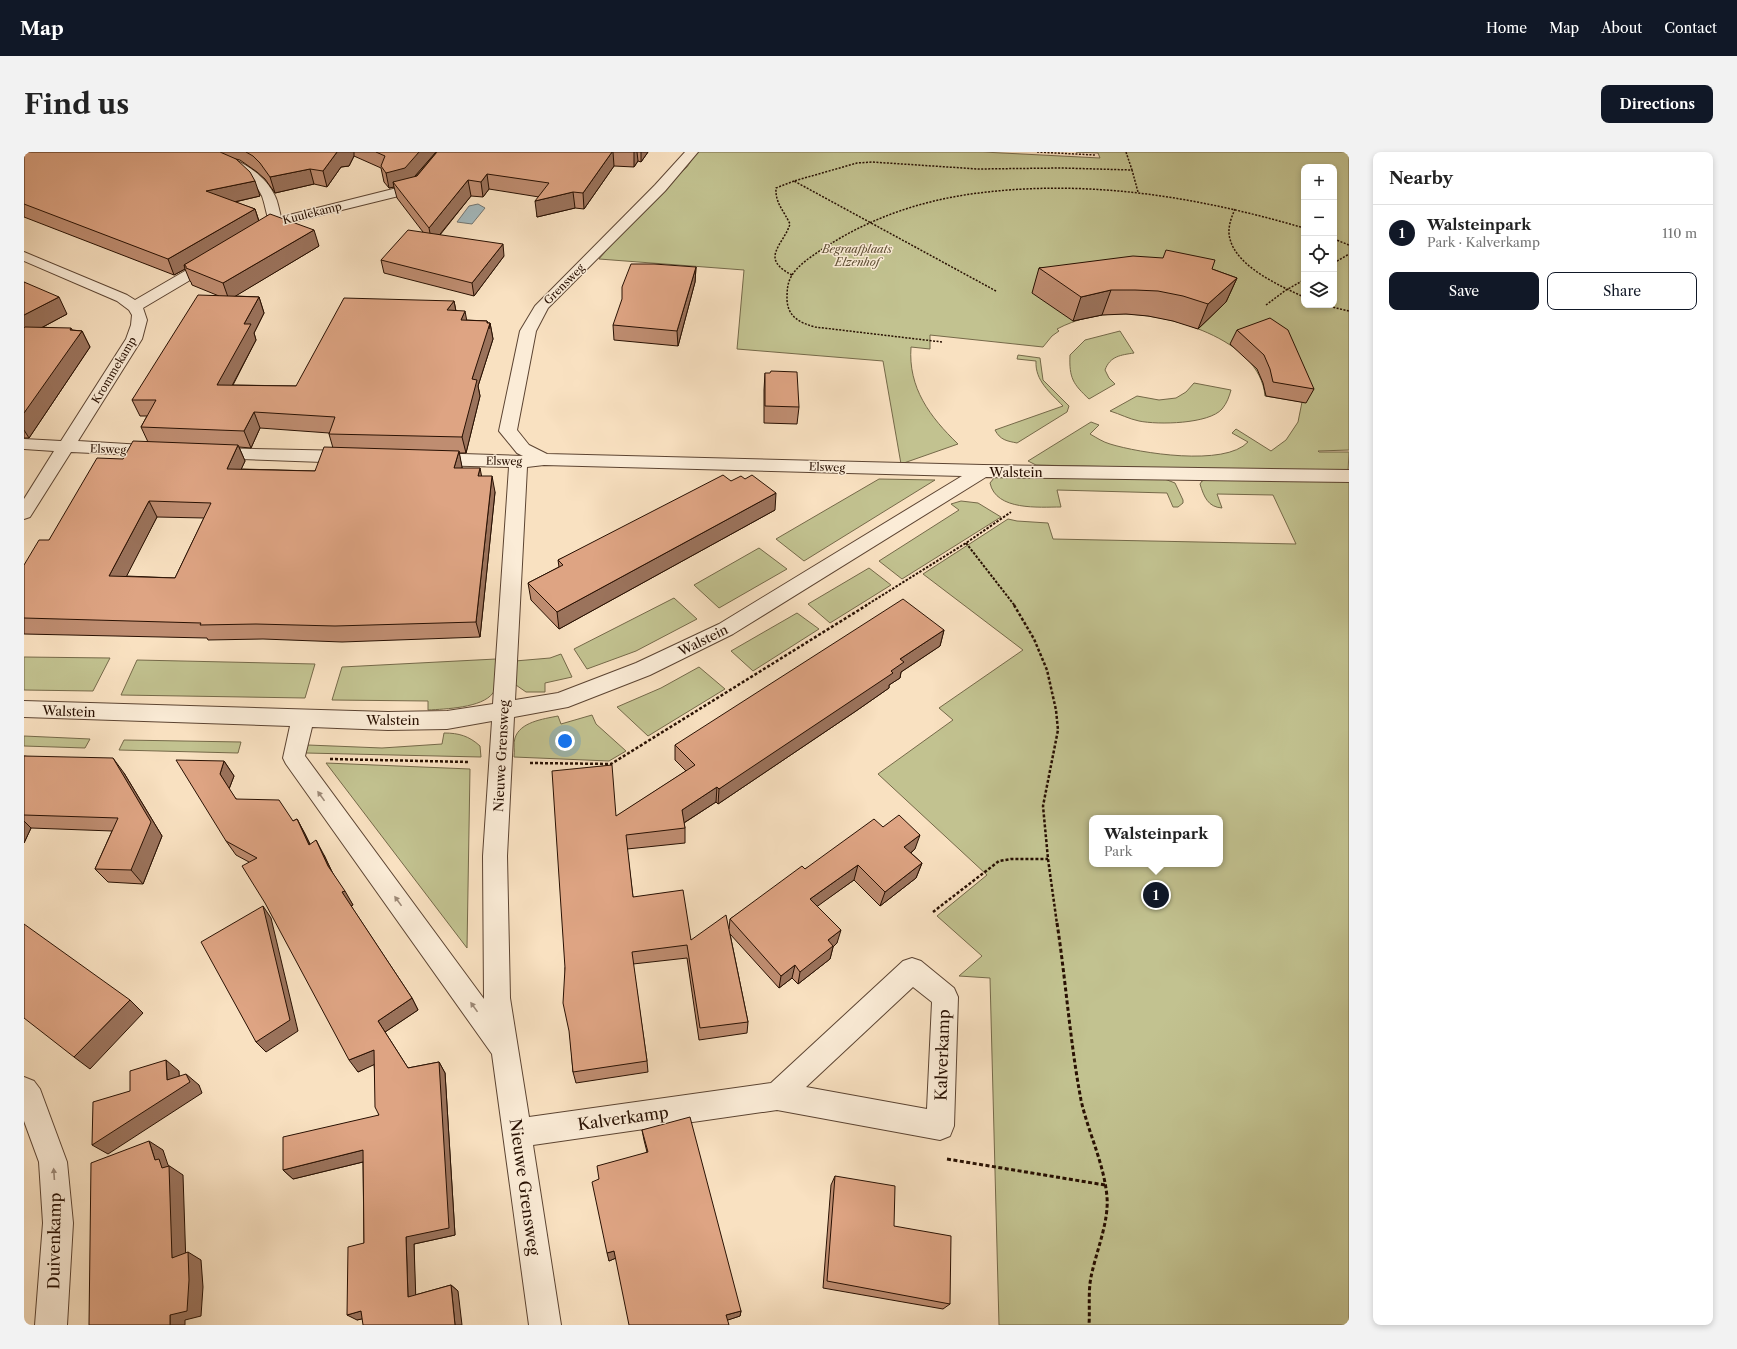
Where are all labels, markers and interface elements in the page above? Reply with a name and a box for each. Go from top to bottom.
text: Map [20,17,64,40]
text: Home [1486,19,1527,37]
text: Map [1549,19,1579,37]
text: About [1601,19,1642,37]
text: Contact [1664,19,1717,37]
button: Directions [1601,85,1713,123]
text: Find us [24,87,129,121]
map controls [1301,164,1337,308]
button: + [1301,164,1337,200]
text: Nearby [1389,168,1453,188]
street label: Kuulekamp [281,199,343,227]
button: − [1301,200,1337,236]
text: Walsteinpark [1427,215,1531,234]
text: 1 [1399,225,1405,241]
text: 110 m [1662,225,1697,241]
text: Park · Kalverkamp [1427,234,1540,250]
button: locate [1301,236,1337,272]
park label: Begraafplaats Elzenhof [821,242,892,269]
street label: Grensweg [541,261,587,307]
button: layers [1301,272,1337,308]
button: Save [1389,272,1539,310]
button: Share [1547,272,1697,310]
street label: Krommekamp [89,334,140,406]
street label: Elsweg [90,441,127,457]
street label: Elsweg [486,454,522,468]
street label: Elsweg [809,459,846,475]
street label: Walstein [988,464,1043,480]
street label: Walstein [675,621,730,659]
street label: Nieuwe Grensweg [490,699,512,812]
street label: Walstein [41,702,96,720]
street label: Walstein [365,712,420,728]
your location [555,731,575,751]
one-way arrow [318,791,326,801]
popup [1089,815,1223,867]
text: Walsteinpark [1104,824,1208,843]
text: Park [1104,843,1132,859]
pin: 1 [1143,880,1169,910]
one-way arrow [394,896,402,907]
one-way arrow [470,1001,478,1012]
street label: Kalverkamp [930,1009,954,1101]
street label: Kalverkamp [576,1102,670,1134]
street label: Nieuwe Grensweg [505,1117,545,1257]
one-way arrow [51,1168,58,1180]
street label: Duivenkamp [43,1192,65,1290]

